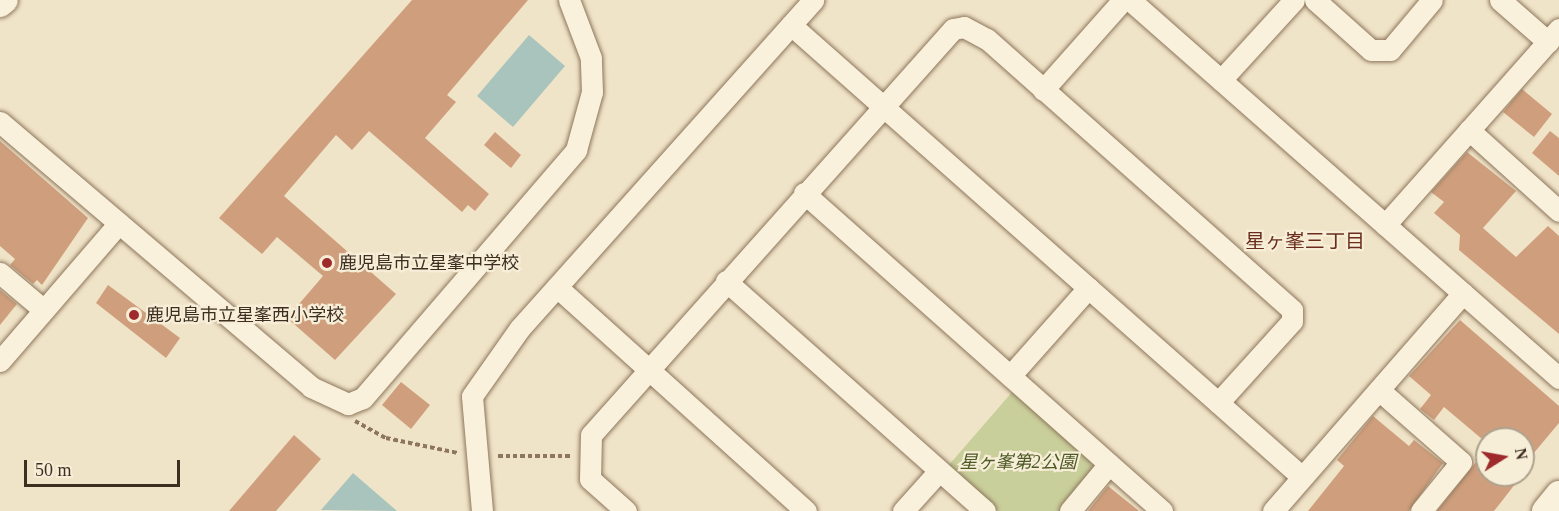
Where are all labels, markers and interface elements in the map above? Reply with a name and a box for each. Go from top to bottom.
district label: 星ヶ峯三丁目 [1245,229,1365,253]
place label: 鹿児島市立星峯中学校 [339,252,519,274]
marker: 鹿児島市立星峯中学校 [320,256,334,270]
place label: 鹿児島市立星峯西小学校 [146,304,344,326]
marker: 鹿児島市立星峯西小学校 [127,308,141,322]
north arrow [1475,427,1535,487]
text: N [1512,447,1531,461]
scale bar [27,448,183,486]
park label: 星ヶ峯第2公園 [960,451,1076,473]
text: 50 m [35,460,72,480]

